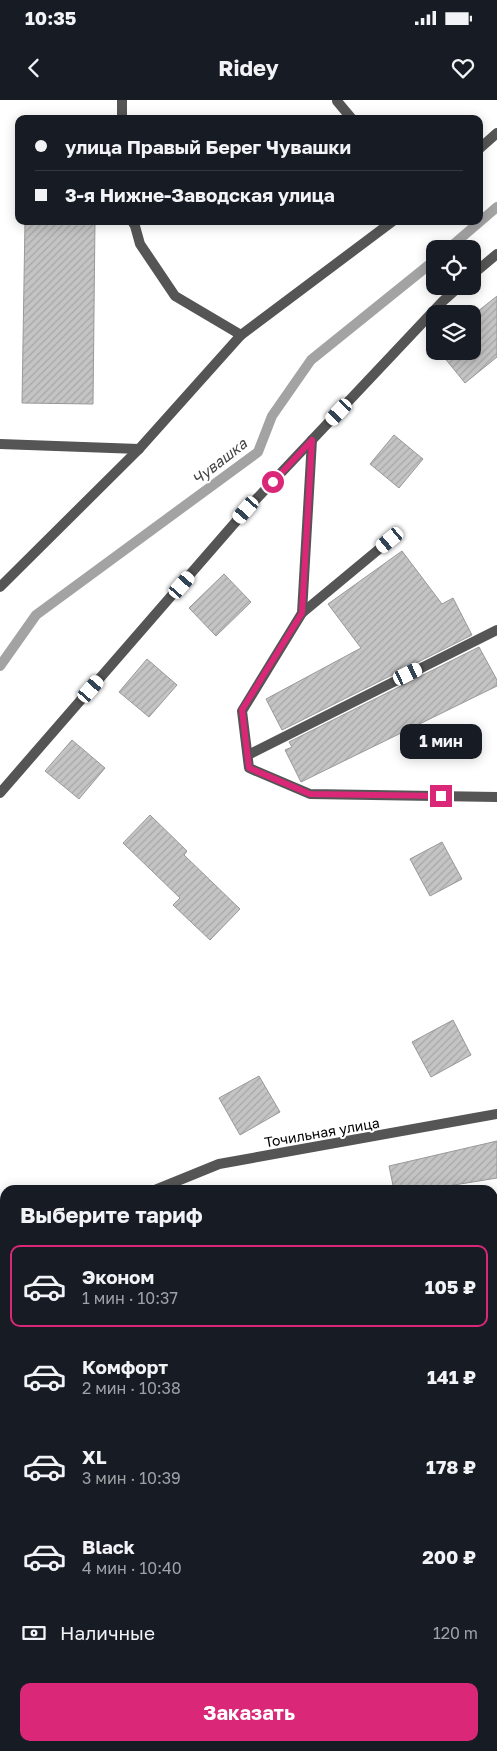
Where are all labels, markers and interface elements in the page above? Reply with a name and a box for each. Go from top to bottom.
text: 10:35 [25,6,76,29]
icon: back [20,54,48,82]
text: Ridey [218,54,279,81]
icon: heart [449,54,477,82]
text: улица Правый Берег Чувашки [65,135,351,158]
text: 3-я Нижне-Заводская улица [65,183,335,206]
map controls [426,240,481,360]
button: locate [426,240,481,295]
button: layers [426,305,481,360]
car [323,396,354,428]
water label: Чувашка [188,434,251,489]
route start [262,471,284,493]
car [230,494,261,526]
car [373,525,406,555]
car [166,569,197,601]
car [391,661,424,687]
car [75,673,106,705]
callout: 1 мин [400,724,482,758]
text: 1 мин [419,731,463,751]
route end [430,785,452,807]
street label: Точильная улица [263,1114,381,1150]
text: Выберите тариф [20,1201,203,1228]
icon: car [22,1264,67,1309]
text: Эконом [82,1265,154,1288]
text: 105 ₽ [425,1275,476,1298]
text: 1 мин · 10:37 [82,1288,178,1308]
icon: car [22,1354,67,1399]
text: Комфорт [82,1355,168,1378]
text: 141 ₽ [427,1365,476,1388]
text: 2 мин · 10:38 [82,1378,181,1398]
icon: car [22,1444,67,1489]
text: XL [82,1445,107,1468]
text: 178 ₽ [426,1455,476,1478]
text: 3 мин · 10:39 [82,1468,181,1488]
icon: car [22,1534,67,1579]
text: Black [82,1535,135,1558]
text: 200 ₽ [422,1545,476,1568]
text: 4 мин · 10:40 [82,1558,182,1578]
icon: cash [20,1619,48,1647]
text: Наличные [60,1621,155,1644]
text: 120 m [433,1623,478,1643]
button: Заказать [20,1683,478,1741]

